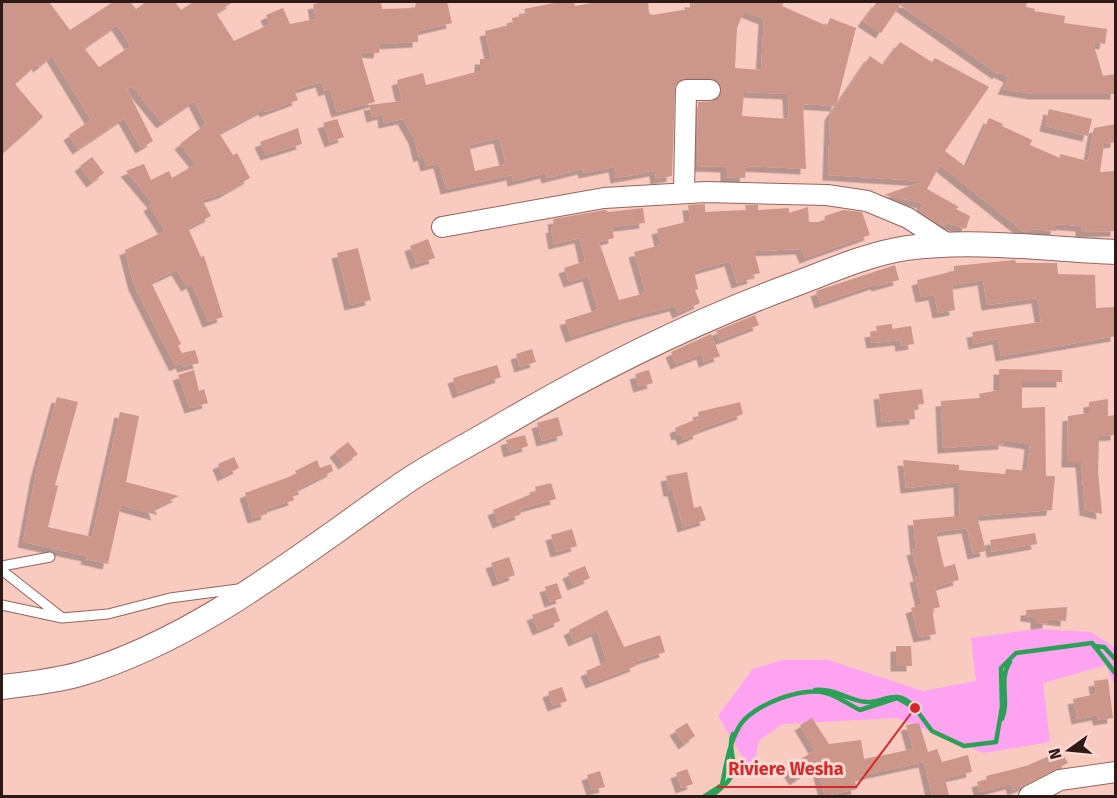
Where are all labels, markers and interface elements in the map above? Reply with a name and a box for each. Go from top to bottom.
north arrow [1039,720,1099,780]
text: N [1044,746,1066,761]
callout: Riviere Wesha [717,751,856,787]
text: Riviere Wesha [728,758,844,780]

